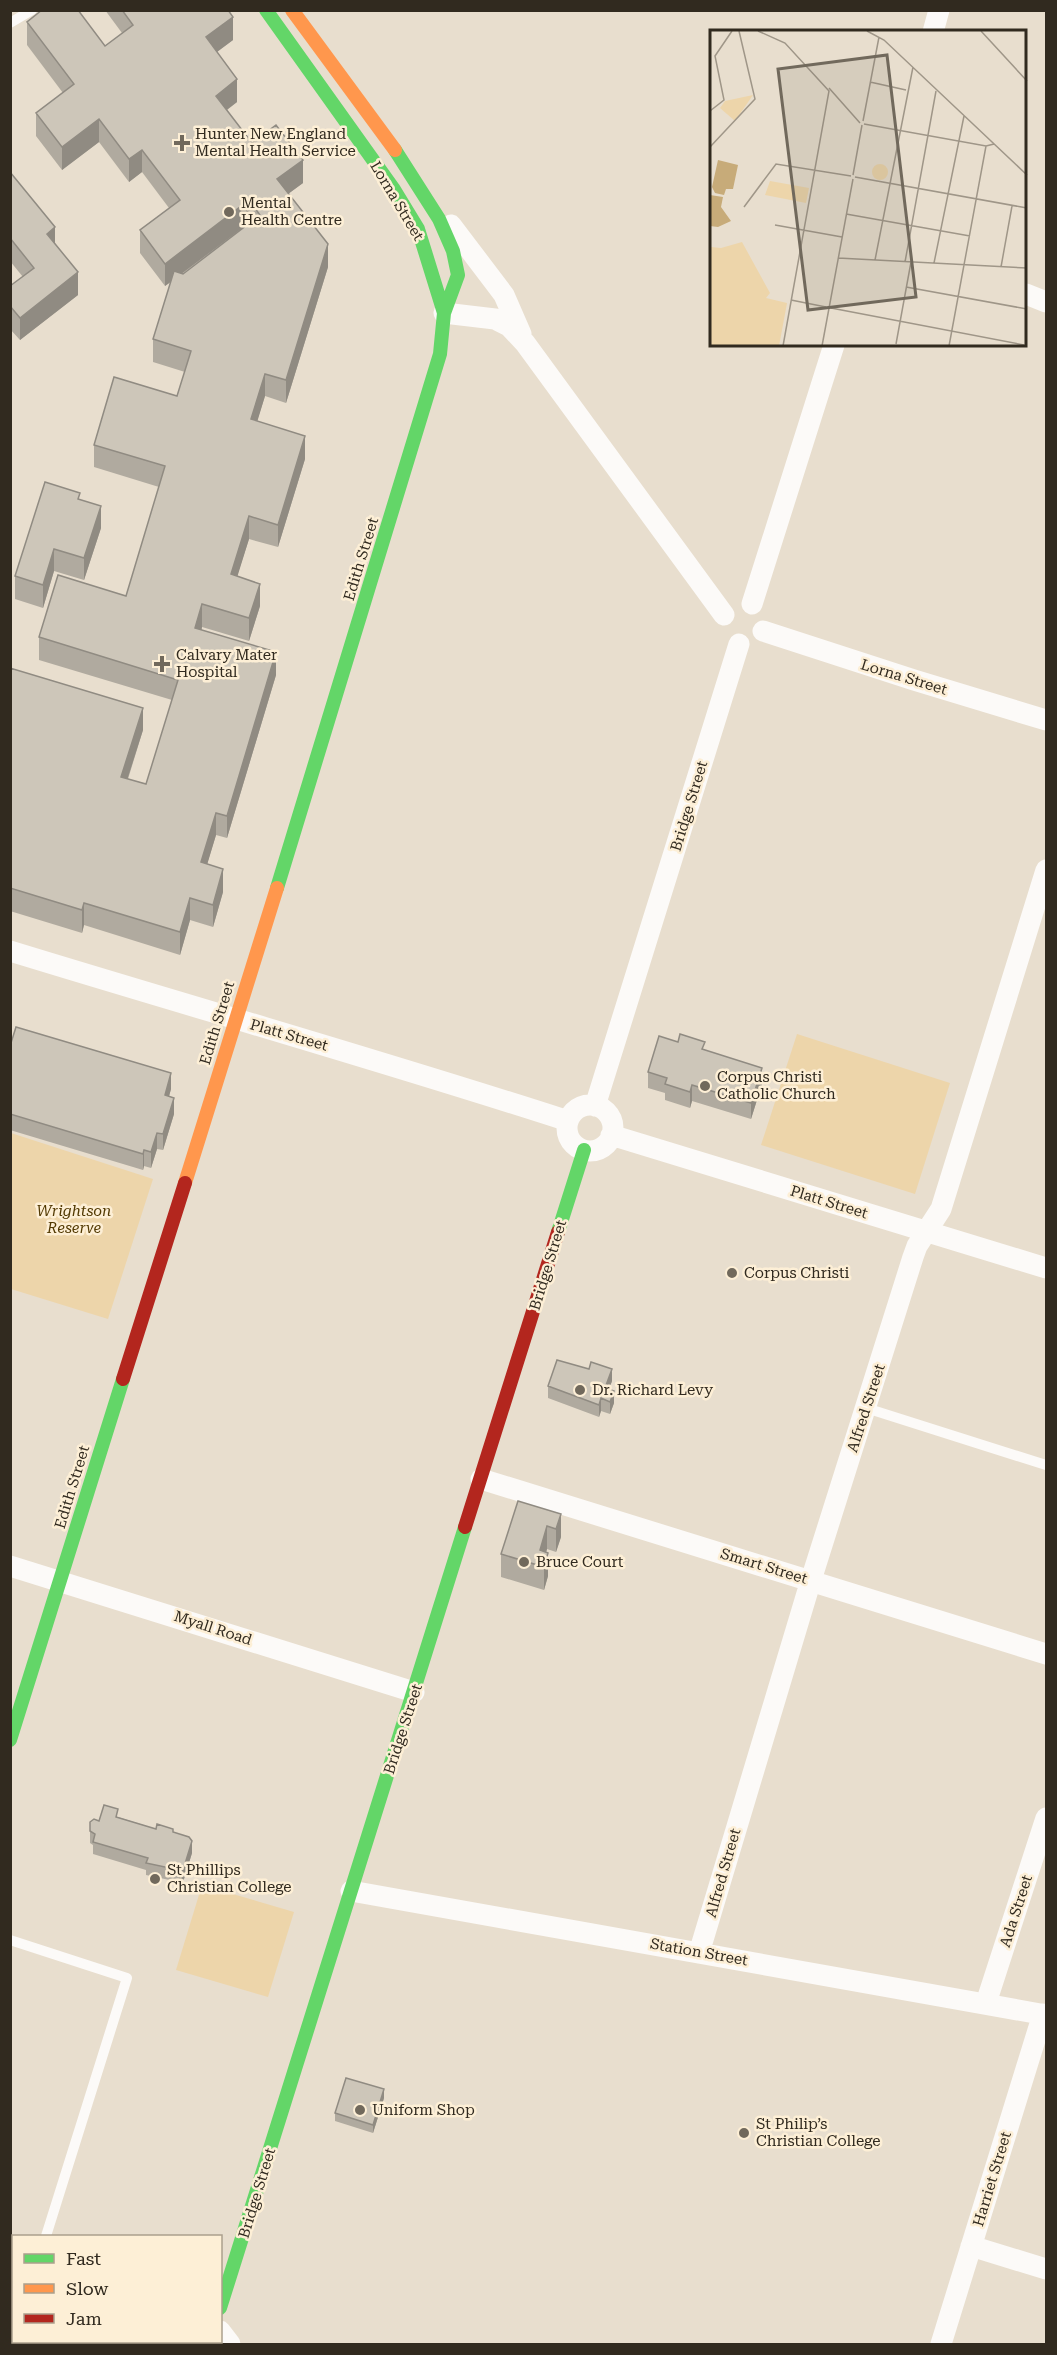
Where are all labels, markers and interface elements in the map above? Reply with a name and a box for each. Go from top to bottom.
inset map [710,30,1027,346]
place label: Hunter New England Mental Health Service [195,125,356,160]
marker: Hunter New England Mental Health Service [173,134,191,152]
street label: Lorna Street [366,158,428,244]
place label: Mental Health Centre [241,194,342,229]
marker: Mental Health Centre [222,205,236,219]
street label: Edith Street [340,515,382,603]
place label: Calvary Mater Hospital [176,646,277,681]
marker: Calvary Mater Hospital [153,655,171,673]
street label: Lorna Street [859,655,950,699]
street label: Bridge Street [667,758,711,853]
street label: Edith Street [196,979,238,1067]
street label: Platt Street [248,1015,330,1055]
place label: Corpus Christi Catholic Church [717,1068,836,1103]
marker: Corpus Christi Catholic Church [698,1079,712,1093]
street label: Platt Street [788,1182,870,1222]
park label: Wrightson Reserve [37,1202,111,1237]
street label: Bridge Street [526,1217,570,1312]
place label: Corpus Christi [744,1264,849,1282]
marker: Corpus Christi [725,1266,739,1280]
street label: Alfred Street [843,1361,889,1454]
place label: Dr. Richard Levy [592,1381,713,1399]
marker: Dr. Richard Levy [573,1383,587,1397]
street label: Edith Street [51,1443,93,1531]
street label: Smart Street [718,1544,810,1588]
place label: Bruce Court [536,1553,624,1571]
marker: Bruce Court [517,1555,531,1569]
street label: Myall Road [172,1607,255,1649]
street label: Bridge Street [380,1681,426,1776]
street label: Alfred Street [702,1826,744,1920]
place label: St Phillips Christian College [167,1861,291,1896]
marker: St Phillips Christian College [148,1872,162,1886]
street label: Ada Street [996,1872,1036,1949]
street label: Station Street [649,1935,750,1970]
place label: Uniform Shop [372,2101,475,2119]
marker: Uniform Shop [353,2103,367,2117]
place label: St Philip’s Christian College [756,2115,880,2150]
marker: St Philip’s Christian College [737,2126,751,2140]
street label: Harriet Street [969,2129,1015,2229]
street label: Bridge Street [235,2145,279,2240]
legend [12,2235,222,2343]
text: Fast [66,2248,101,2269]
text: Slow [66,2278,108,2299]
text: Jam [66,2308,102,2329]

